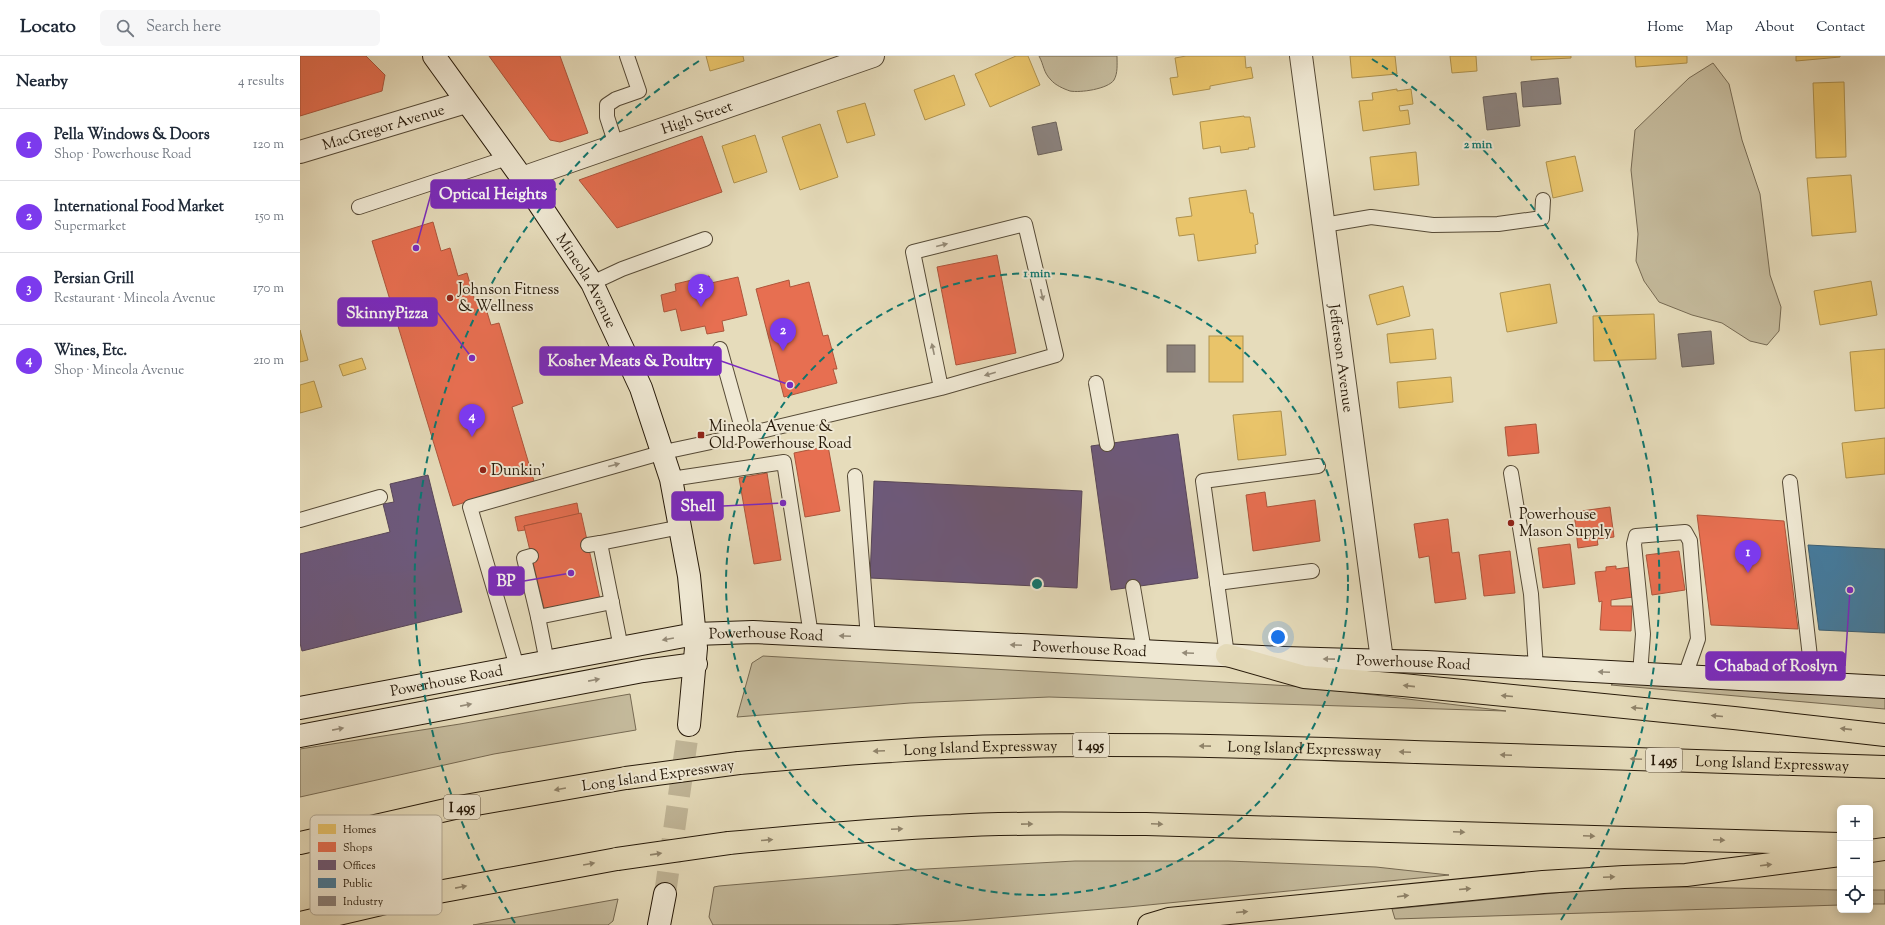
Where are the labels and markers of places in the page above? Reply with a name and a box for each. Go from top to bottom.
callout: Optical Heights [431,180,555,208]
pin: 3 [688,274,714,307]
place label: Johnson Fitness & Wellness [457,280,559,318]
marker: Johnson Fitness & Wellness [445,293,455,303]
callout: SkinnyPizza [338,298,437,326]
pin: 2 [770,318,796,351]
callout: Kosher Meats & Poultry [540,347,721,375]
pin: 4 [459,404,485,437]
place label: Mineola Avenue & Old Powerhouse Road [709,417,852,455]
marker: Mineola Avenue & Old Powerhouse Road [696,430,706,440]
place label: Dunkin' [491,461,545,482]
marker: Dunkin' [478,465,488,475]
callout: Shell [672,492,723,520]
place label: Powerhouse Mason Supply [1519,505,1612,543]
marker: Powerhouse Mason Supply [1506,518,1516,528]
pin: 1 [1735,540,1761,573]
callout: BP [489,567,524,595]
centre of rings [1030,577,1044,591]
callout: Chabad of Roslyn [1706,652,1845,680]

